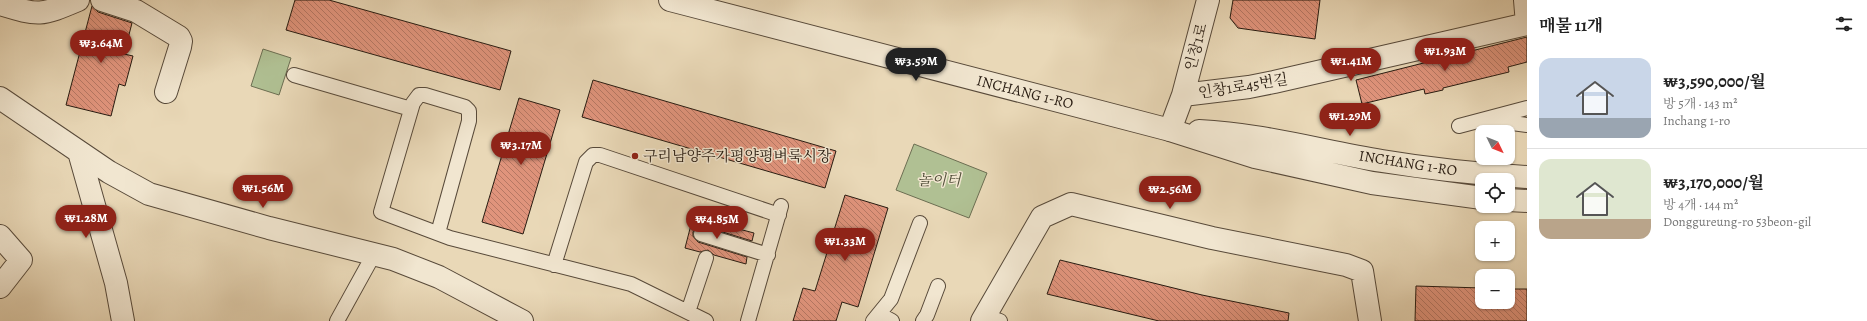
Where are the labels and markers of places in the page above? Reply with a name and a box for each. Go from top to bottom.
pin: ₩3.64M [68,30,134,64]
pin: ₩1.93M [1412,38,1478,72]
pin: ₩3.59M [883,48,949,82]
pin: ₩1.41M [1318,48,1384,82]
pin: ₩1.29M [1317,103,1383,137]
pin: ₩3.17M [488,132,554,166]
place label: 구리남양주가평양평벼룩시장 [643,146,832,166]
marker: 구리남양주가평양평벼룩시장 [630,151,640,161]
pin: ₩1.56M [230,175,296,209]
pin: ₩2.56M [1137,176,1203,210]
pin: ₩1.28M [53,205,119,239]
pin: ₩4.85M [684,206,750,240]
pin: ₩1.33M [812,228,878,262]

